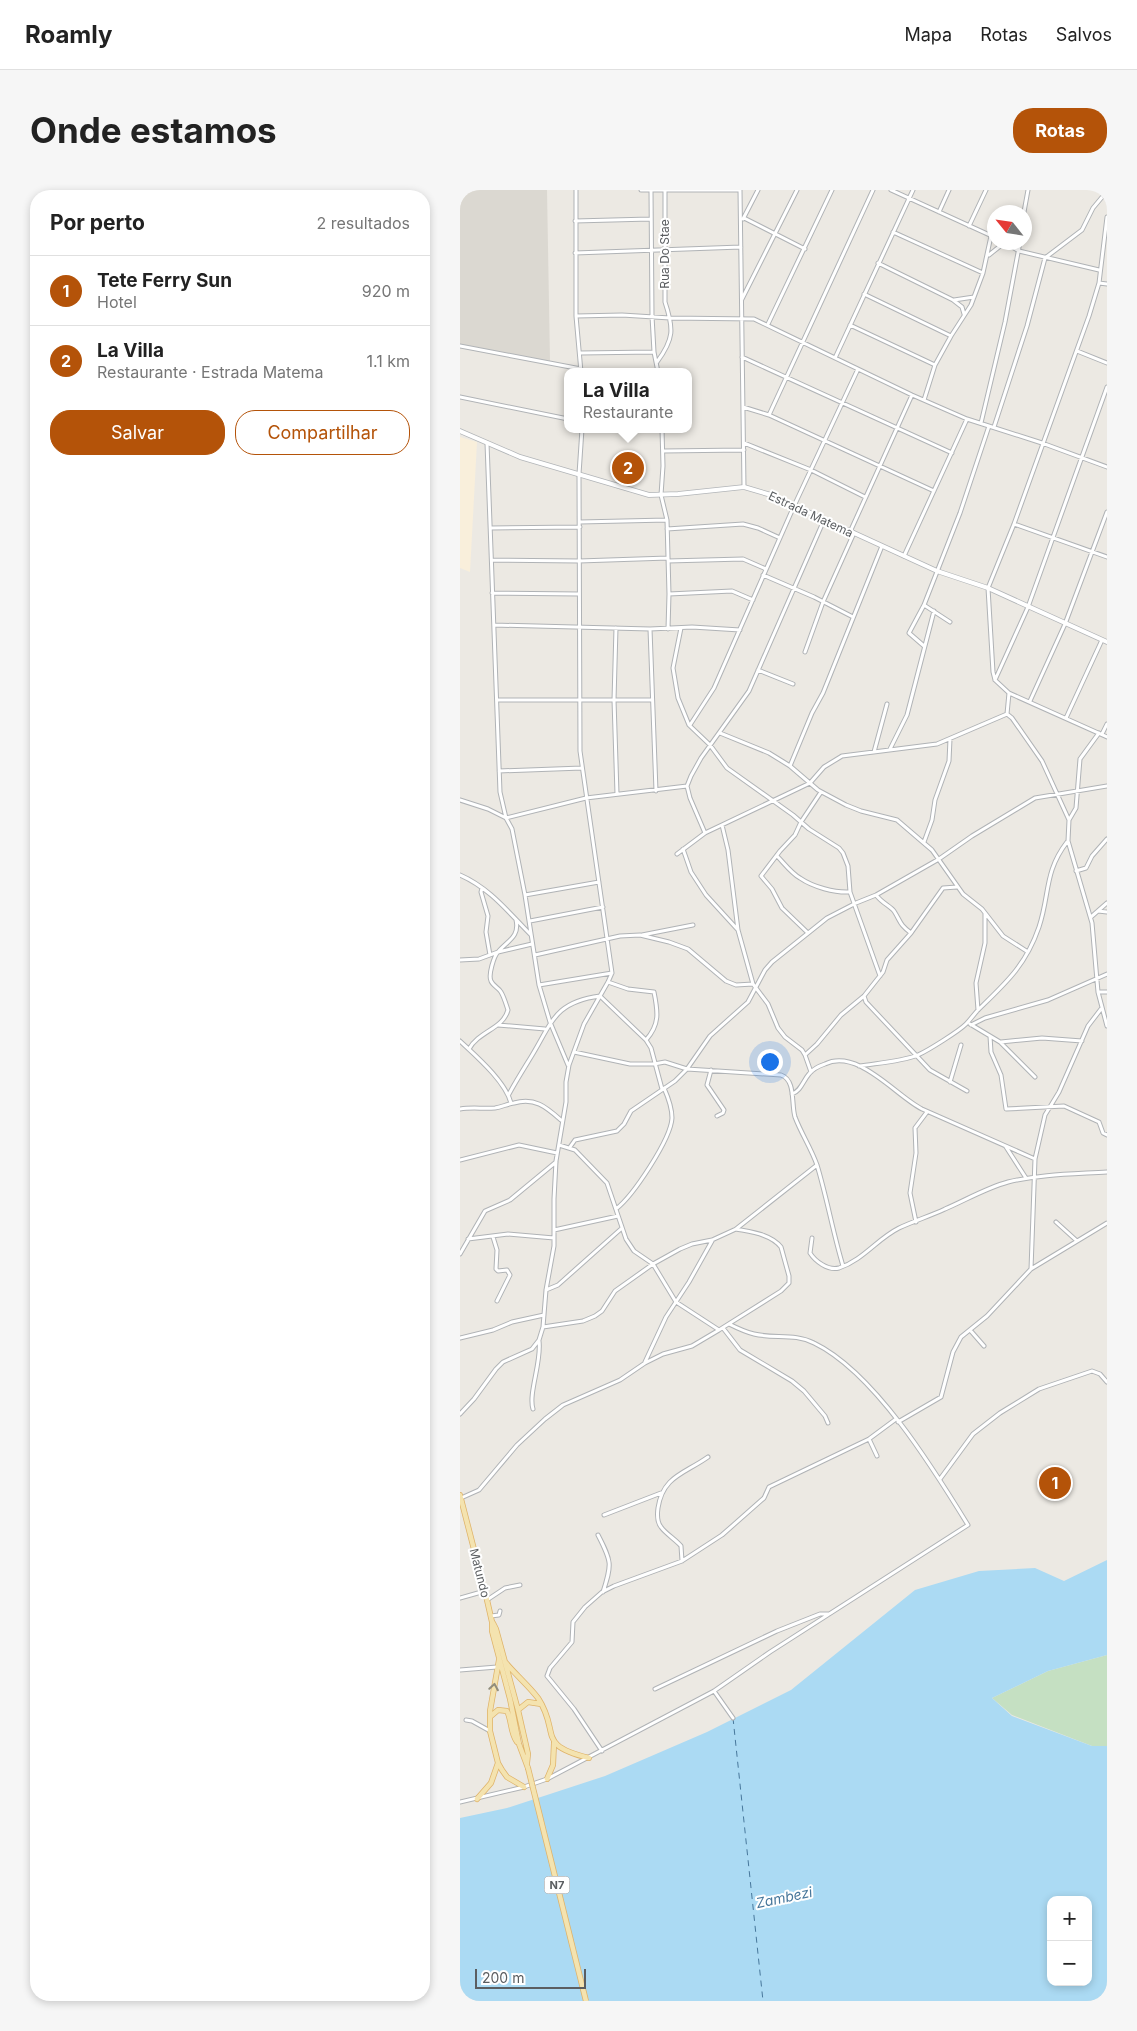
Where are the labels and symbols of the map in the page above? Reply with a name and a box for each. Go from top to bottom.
north arrow [987,205,1032,250]
street label: Rua Do Stae [657,219,672,289]
pin: 2 [612,449,644,487]
street label: Estrada Matema [766,488,856,540]
your location [757,1049,783,1075]
pin: 1 [1039,1464,1071,1502]
street label: Matundo [467,1547,493,1599]
one-way arrow [489,1683,499,1691]
road number: N7 [544,1876,570,1894]
water label: Zambezi [754,1883,814,1911]
scale bar [475,1966,586,1989]

